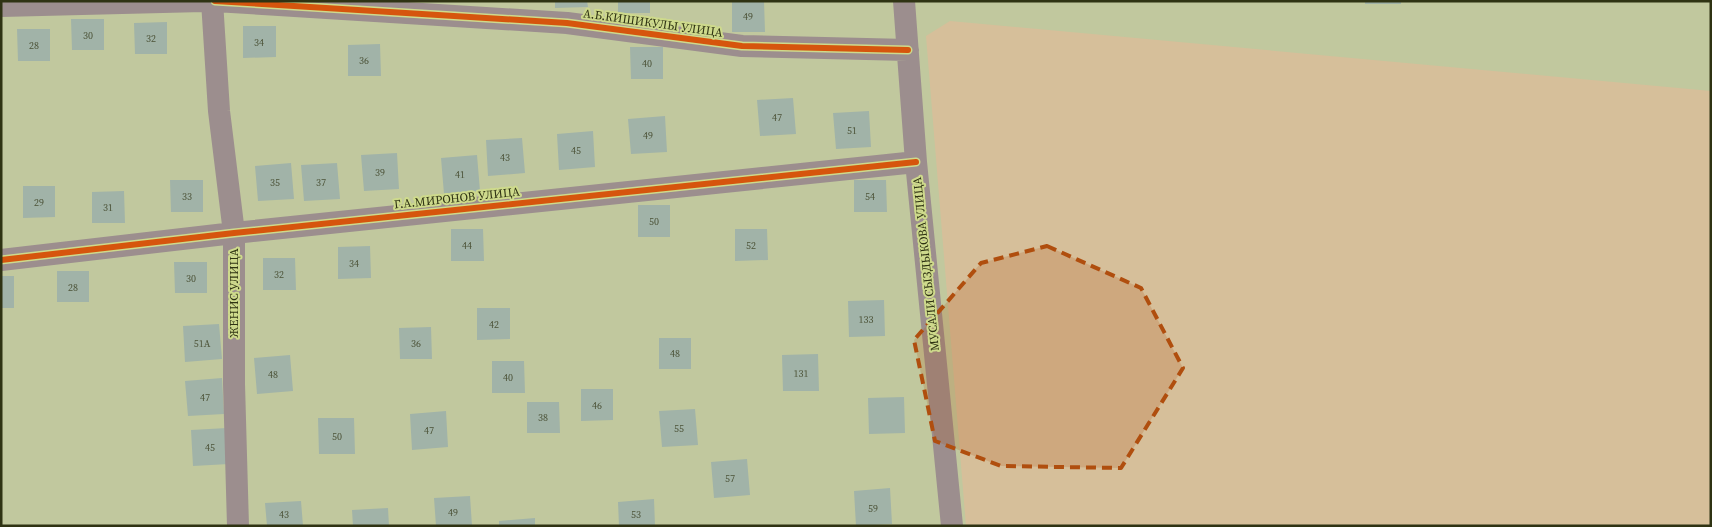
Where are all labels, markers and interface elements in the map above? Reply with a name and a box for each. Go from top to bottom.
street label: А.Б.КИШИКУЛЫ УЛИЦА [582,5,724,41]
house number: 49 [743,10,753,23]
house number: 30 [83,29,93,42]
house number: 32 [146,32,156,45]
house number: 34 [254,36,264,49]
house number: 28 [29,39,39,52]
house number: 36 [359,54,369,67]
house number: 40 [642,57,652,70]
house number: 47 [772,111,782,124]
house number: 51 [847,124,857,137]
house number: 49 [643,129,653,142]
house number: 45 [571,144,581,157]
house number: 43 [500,151,510,164]
house number: 39 [375,166,385,179]
house number: 41 [455,168,465,181]
house number: 35 [270,176,280,189]
house number: 37 [316,176,326,189]
street label: МУСАЛИ СЫЗДЫКОВА УЛИЦА [909,176,943,352]
street label: Г.А.МИРОНОВ УЛИЦА [393,183,521,213]
house number: 33 [182,190,192,203]
house number: 54 [865,190,875,203]
house number: 29 [34,196,44,209]
house number: 31 [103,201,113,214]
house number: 50 [649,215,659,228]
house number: 44 [462,239,472,252]
house number: 52 [746,239,756,252]
street label: ЖЕНИС УЛИЦА [226,248,242,338]
house number: 34 [349,257,359,270]
house number: 32 [274,268,284,281]
house number: 30 [186,272,196,285]
house number: 28 [68,281,78,294]
house number: 133 [859,313,874,326]
house number: 42 [489,318,499,331]
house number: 51А [194,337,211,350]
house number: 36 [411,337,421,350]
house number: 48 [670,347,680,360]
house number: 131 [794,367,809,380]
house number: 48 [268,368,278,381]
house number: 40 [503,371,513,384]
house number: 47 [200,391,210,404]
house number: 46 [592,399,602,412]
house number: 38 [538,411,548,424]
house number: 55 [674,422,684,435]
house number: 47 [424,424,434,437]
house number: 50 [332,430,342,443]
house number: 45 [205,441,215,454]
house number: 57 [725,472,735,485]
house number: 59 [868,502,878,515]
house number: 49 [448,506,458,519]
house number: 43 [279,508,289,521]
house number: 53 [631,508,641,521]

